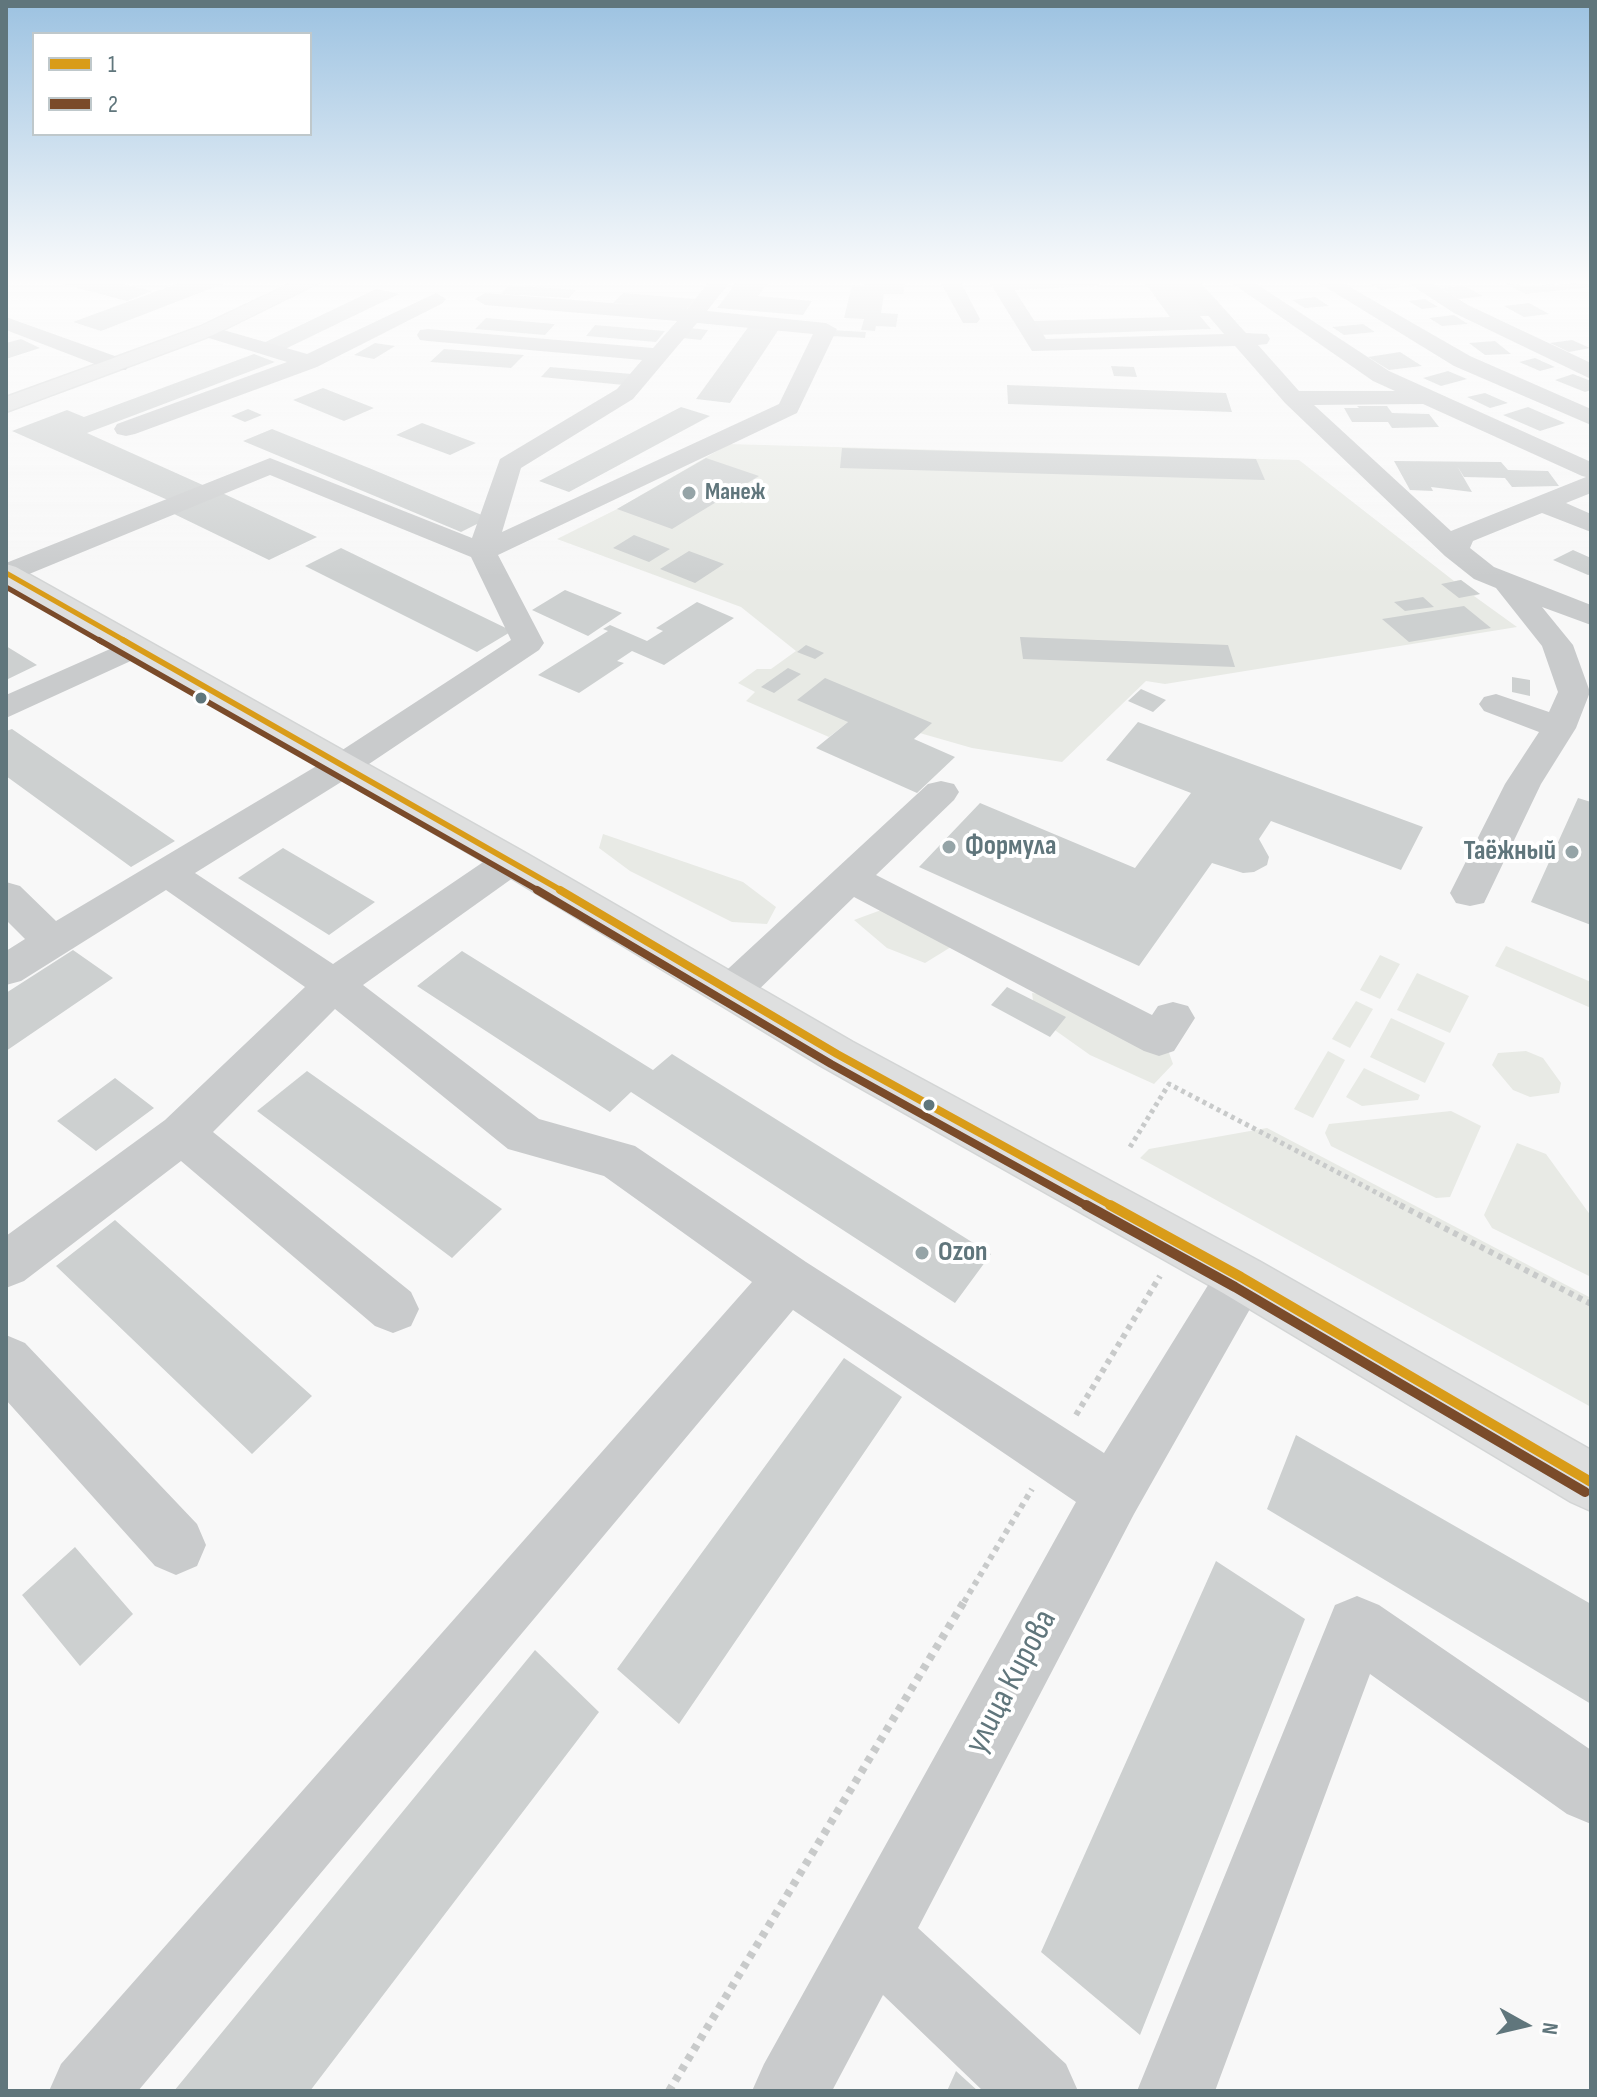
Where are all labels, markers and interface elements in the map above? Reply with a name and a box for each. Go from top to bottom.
legend [32,32,312,136]
text: 1 [108,50,116,79]
text: 2 [108,90,118,119]
place label: Манеж [705,479,765,507]
marker: Манеж [680,484,698,502]
unlabelled marker [193,690,209,706]
place label: Формула [965,830,1056,864]
place label: Таёжный [1463,835,1556,869]
marker: Формула [940,838,958,856]
marker: Таёжный [1563,843,1581,861]
unlabelled marker [921,1097,937,1113]
place label: Ozon [938,1236,988,1270]
marker: Ozon [913,1244,931,1262]
street label: улица Кирова [957,1603,1067,1761]
north arrow [1485,1985,1565,2065]
text: N [1535,2021,1563,2036]

